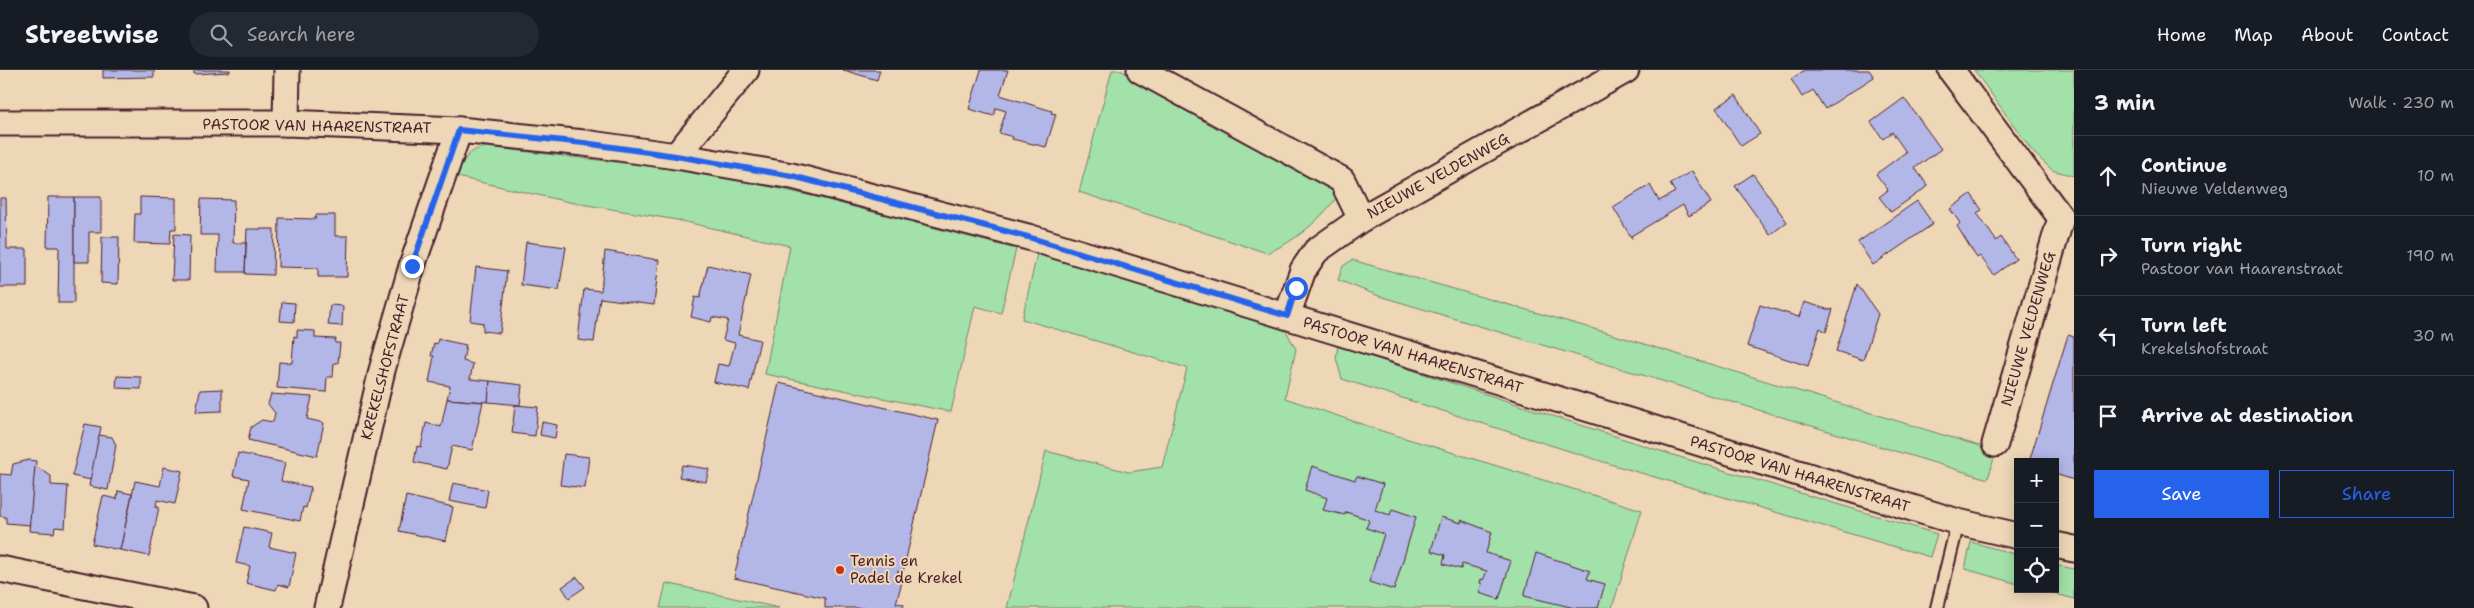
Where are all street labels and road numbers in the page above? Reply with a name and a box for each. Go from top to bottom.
street label: PASTOOR VAN HAARENSTRAAT [202,114,432,138]
street label: NIEUWE VELDENWEG [1363,128,1513,224]
street label: NIEUWE VELDENWEG [1996,249,2060,409]
street label: KREKELSHOFSTRAAT [356,292,414,442]
street label: PASTOOR VAN HAARENSTRAAT [1300,312,1526,398]
street label: PASTOOR VAN HAARENSTRAAT [1687,431,1913,517]

